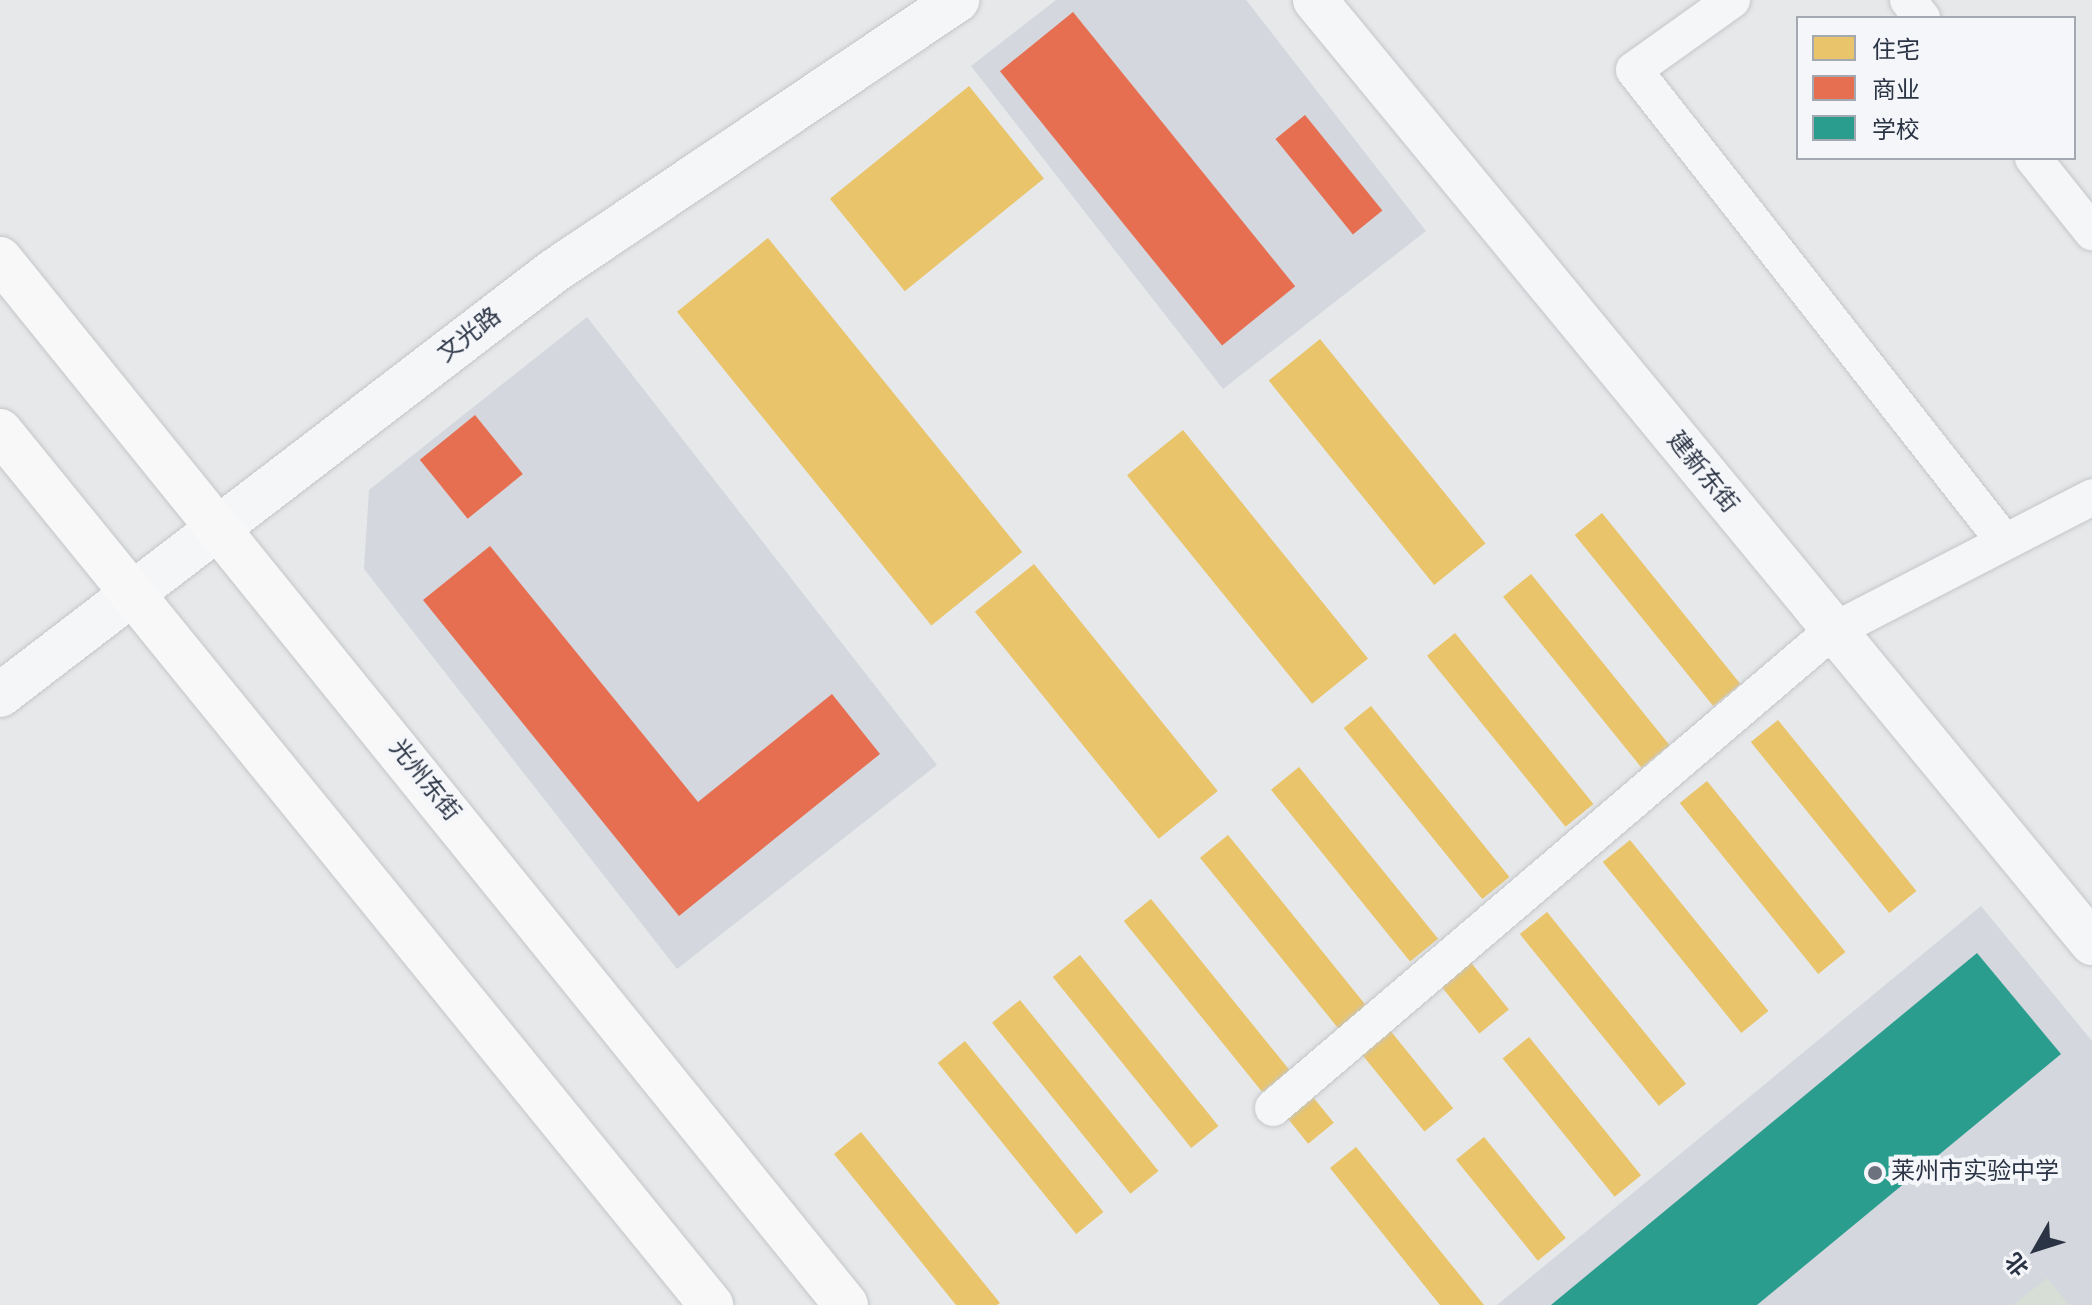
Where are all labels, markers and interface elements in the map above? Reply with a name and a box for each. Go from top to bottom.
legend [1796,16,2076,160]
text: 住宅 [1872,39,1920,63]
text: 商业 [1872,79,1920,103]
text: 学校 [1872,119,1920,143]
street label: 文光路 [433,302,507,370]
street label: 建新东街 [1661,427,1743,519]
street label: 光州东街 [383,735,465,827]
place label: 莱州市实验中学 [1891,1159,2059,1187]
marker: 莱州市实验中学 [1866,1164,1884,1182]
north arrow [1996,1209,2076,1289]
text: 北 [2002,1249,2033,1280]

